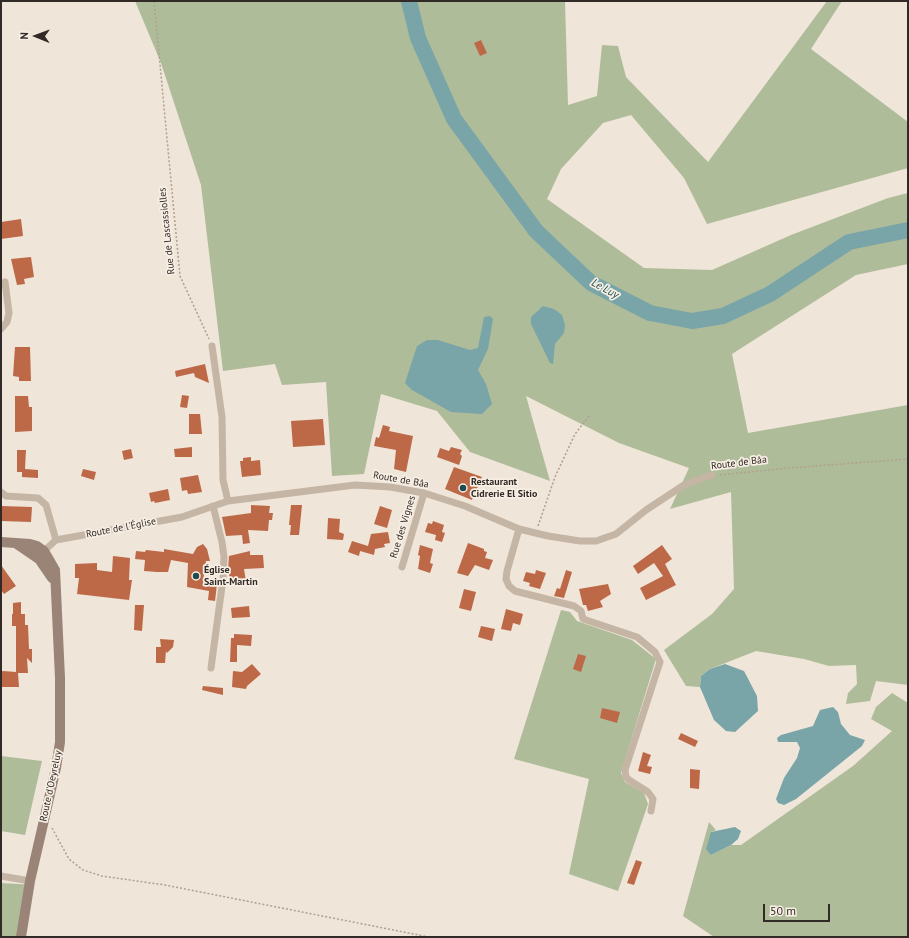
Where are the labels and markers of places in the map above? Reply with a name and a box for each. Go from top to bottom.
place label: Restaurant Cidrerie El Sitio [471,476,537,500]
marker: Restaurant Cidrerie El Sitio [458,483,468,493]
place label: Église Saint-Martin [204,564,258,588]
marker: Église Saint-Martin [191,571,201,581]

